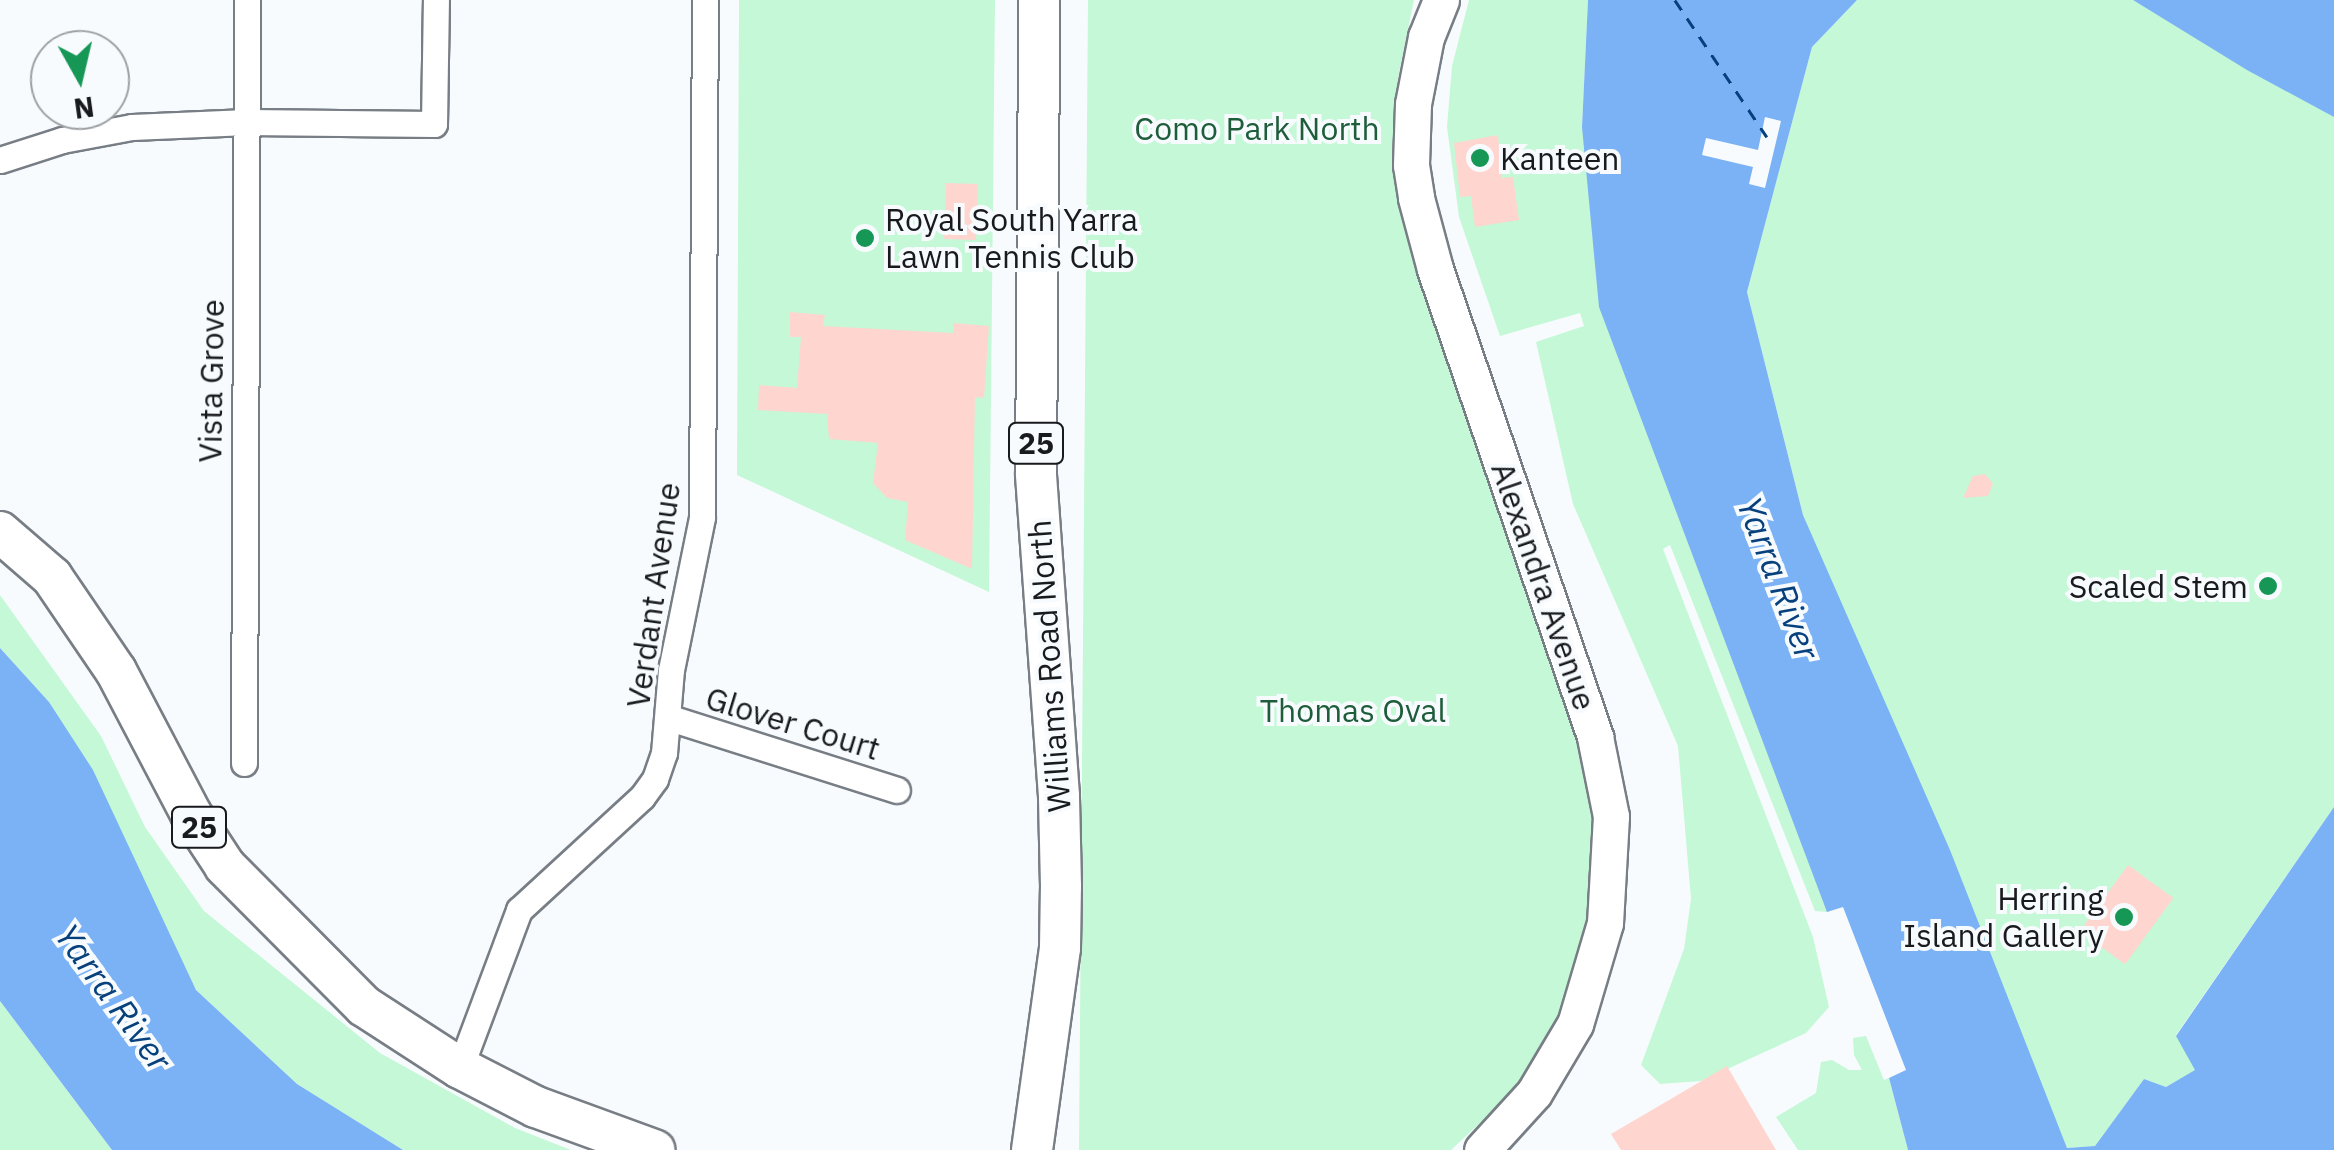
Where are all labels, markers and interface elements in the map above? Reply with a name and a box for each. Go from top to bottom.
north arrow [30,30,130,130]
text: N [71,88,97,128]
park label: Como Park North [1134,109,1380,147]
place label: Kanteen [1500,139,1619,177]
marker: Kanteen [1469,147,1491,169]
place label: Royal South Yarra Lawn Tennis Club [885,201,1138,276]
marker: Royal South Yarra Lawn Tennis Club [854,227,876,249]
street label: Vista Grove [190,299,232,463]
road number: 25 [1006,418,1066,468]
street label: Alexandra Avenue [1484,457,1604,715]
street label: Verdant Avenue [618,480,688,710]
water label: Yarra River [1729,491,1829,665]
street label: Williams Road North [1020,519,1078,813]
place label: Scaled Stem [2069,567,2248,605]
marker: Scaled Stem [2257,575,2279,597]
street label: Glover Court [701,678,885,768]
park label: Thomas Oval [1260,691,1446,729]
road number: 25 [169,802,229,852]
place label: Herring Island Gallery [1903,880,2104,955]
marker: Herring Island Gallery [2113,906,2135,928]
water label: Yarra River [47,915,181,1079]

